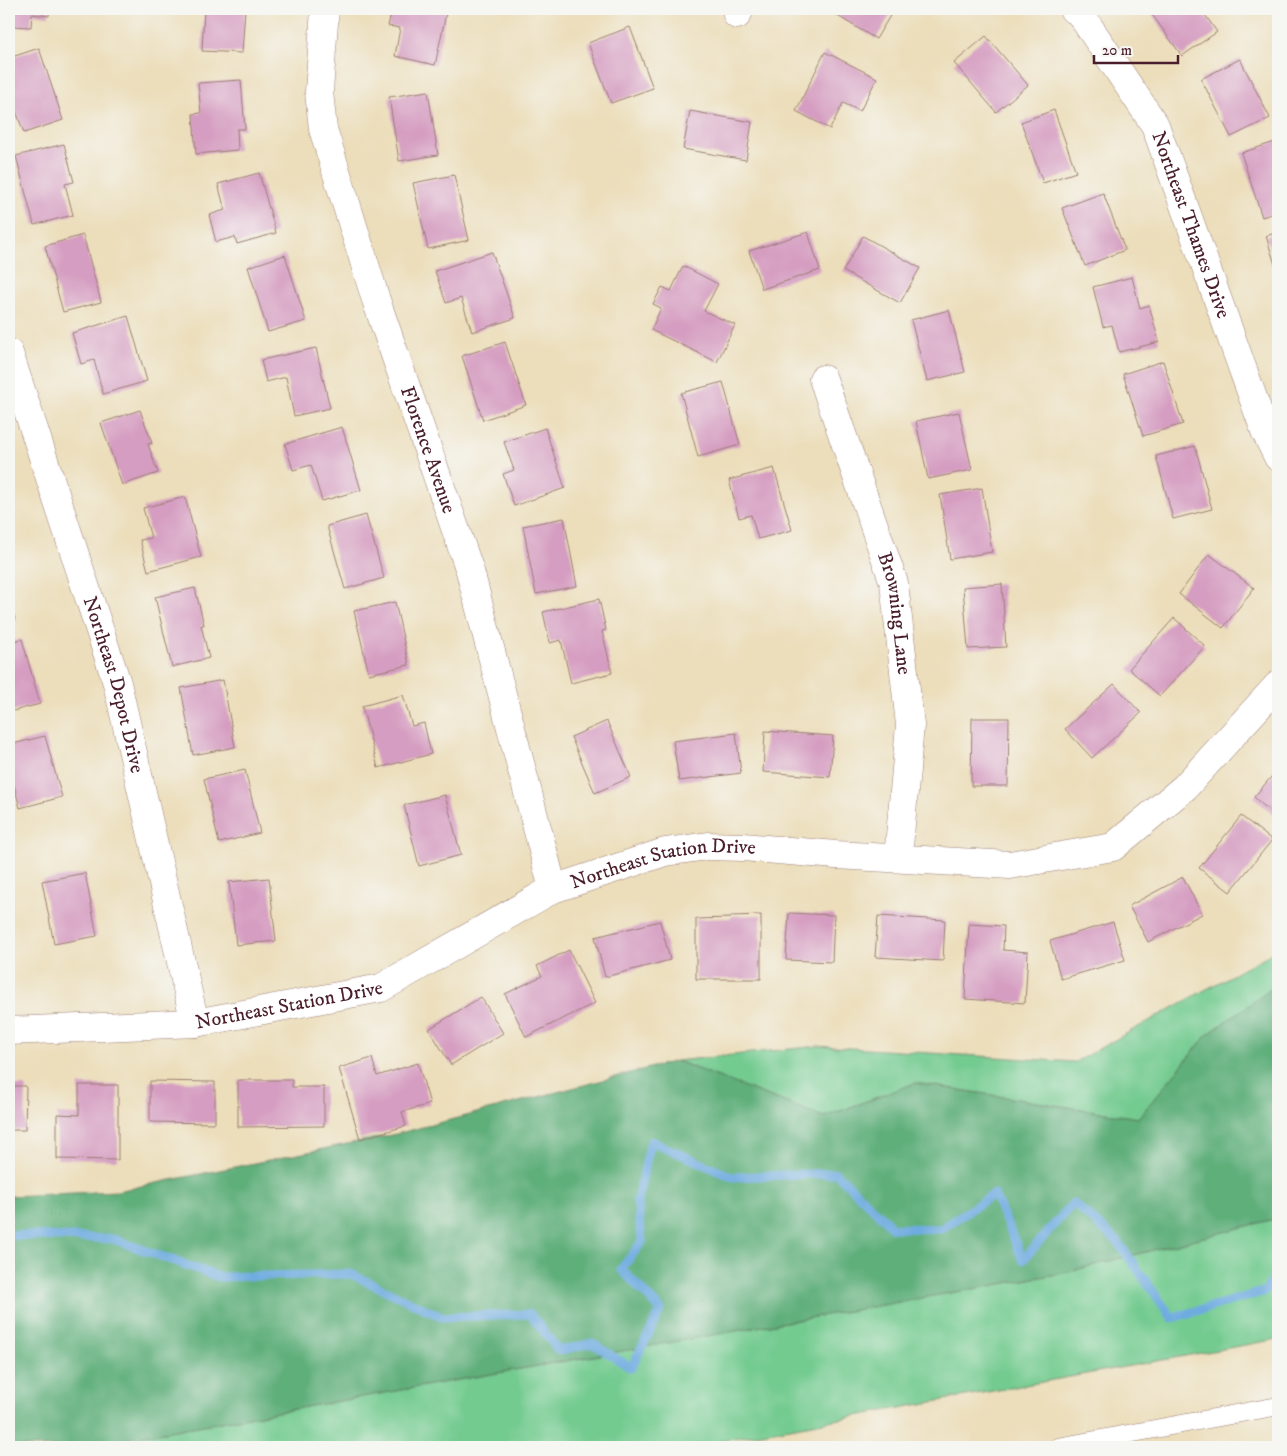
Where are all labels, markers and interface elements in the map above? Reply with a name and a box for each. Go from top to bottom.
scale bar [1094,32,1178,64]
text: 20 m [1102,41,1132,60]
street label: Northeast Thames Drive [1146,128,1236,322]
street label: Florence Avenue [394,383,462,517]
street label: Browning Lane [872,549,917,676]
street label: Northeast Depot Drive [77,593,150,775]
street label: Northeast Station Drive [567,833,757,895]
street label: Northeast Station Drive [193,975,385,1035]

